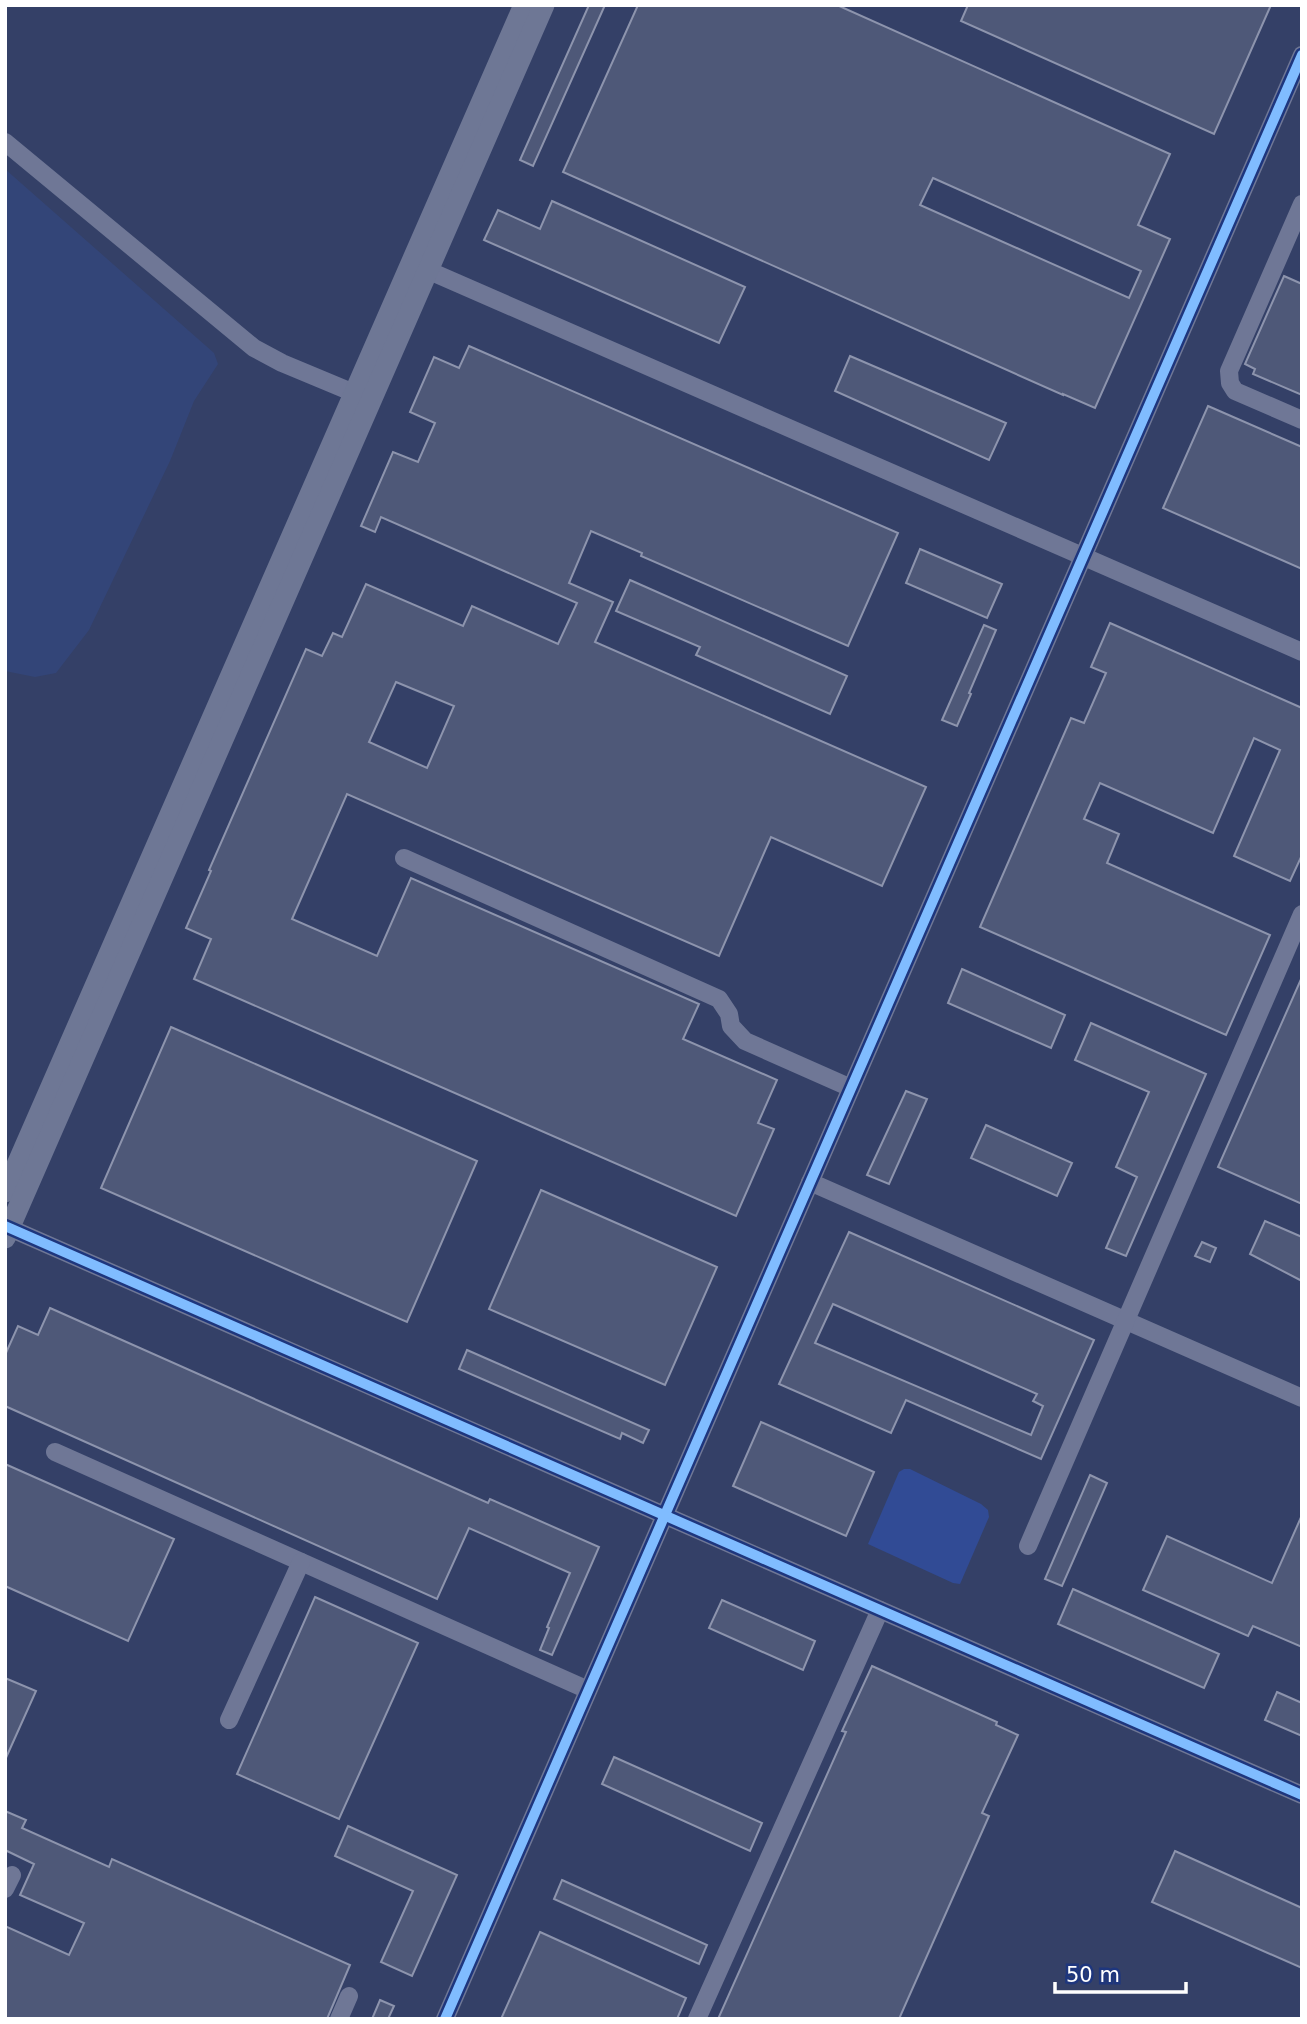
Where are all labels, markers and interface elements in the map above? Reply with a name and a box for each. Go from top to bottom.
scale bar [1055,1951,1186,1995]
text: 50 m [1066,1963,1120,1987]

